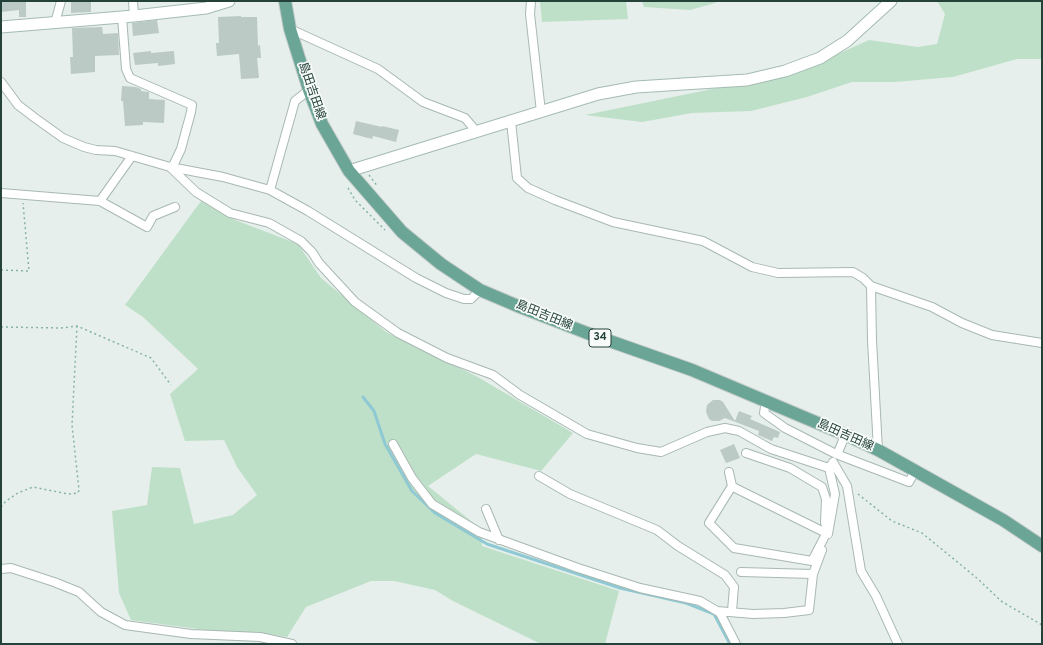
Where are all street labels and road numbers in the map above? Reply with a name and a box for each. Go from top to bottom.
street label: 島田吉田線 [294,60,328,122]
street label: 島田吉田線 [513,298,575,334]
road number: 34 [589,329,611,347]
street label: 島田吉田線 [815,417,875,455]

